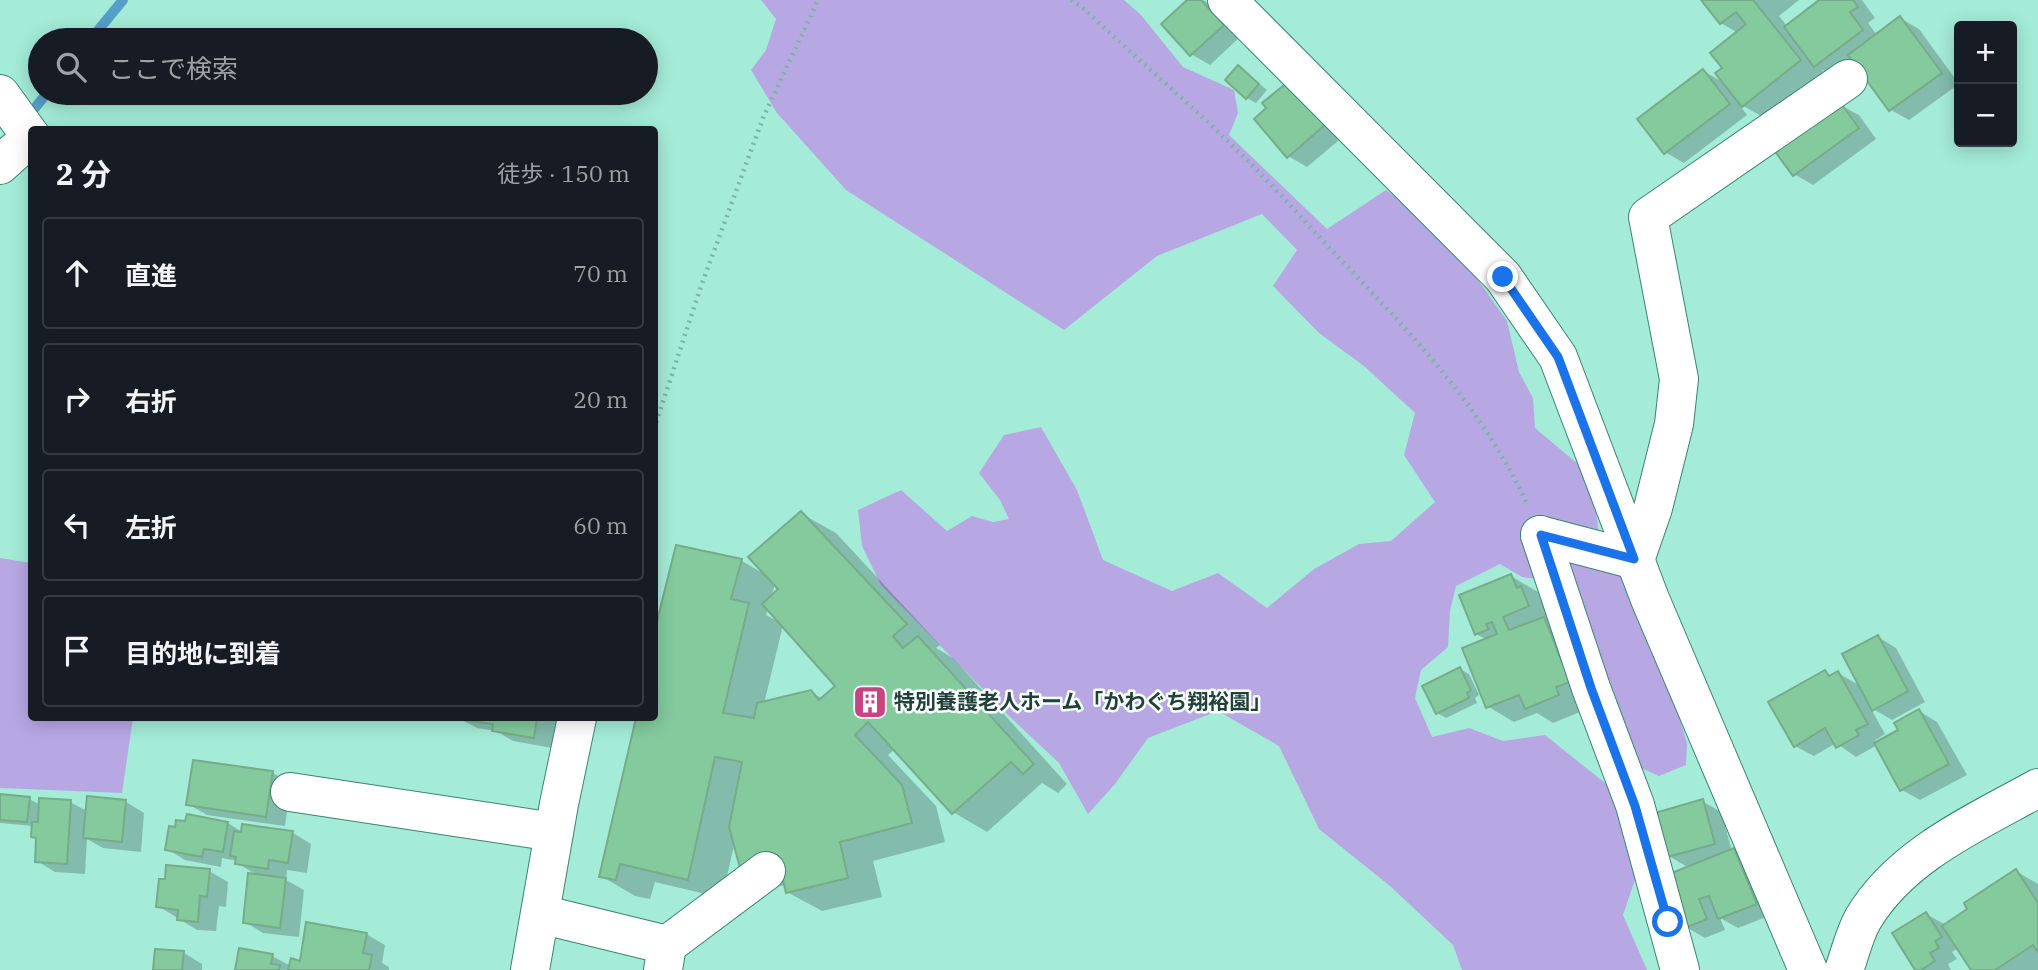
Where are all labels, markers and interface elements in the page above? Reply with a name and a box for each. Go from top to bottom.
map controls [1954,21,2017,147]
button: + [1954,21,2017,84]
search box [28,28,658,105]
icon: search [52,48,90,86]
text: ここで検索 [108,51,238,85]
button: − [1954,84,2017,147]
text: 2 分 [56,154,111,193]
text: 徒歩 · 150 m [497,158,630,188]
icon: ahead [58,254,96,292]
text: 直進 [125,258,177,292]
text: 70 m [573,258,628,288]
route end [1487,261,1518,292]
icon: right [58,380,96,418]
text: 右折 [125,384,177,418]
text: 20 m [573,384,628,414]
icon: left [58,506,96,544]
text: 左折 [125,510,177,544]
text: 60 m [573,510,628,540]
icon: arrive [58,632,96,670]
text: 目的地に到着 [125,636,281,670]
building icon: 特別養護老人ホーム「かわぐち翔裕園」 [851,683,889,721]
place label: 特別養護老人ホーム「かわぐち翔裕園」 [894,687,1271,715]
route start [1652,906,1683,937]

